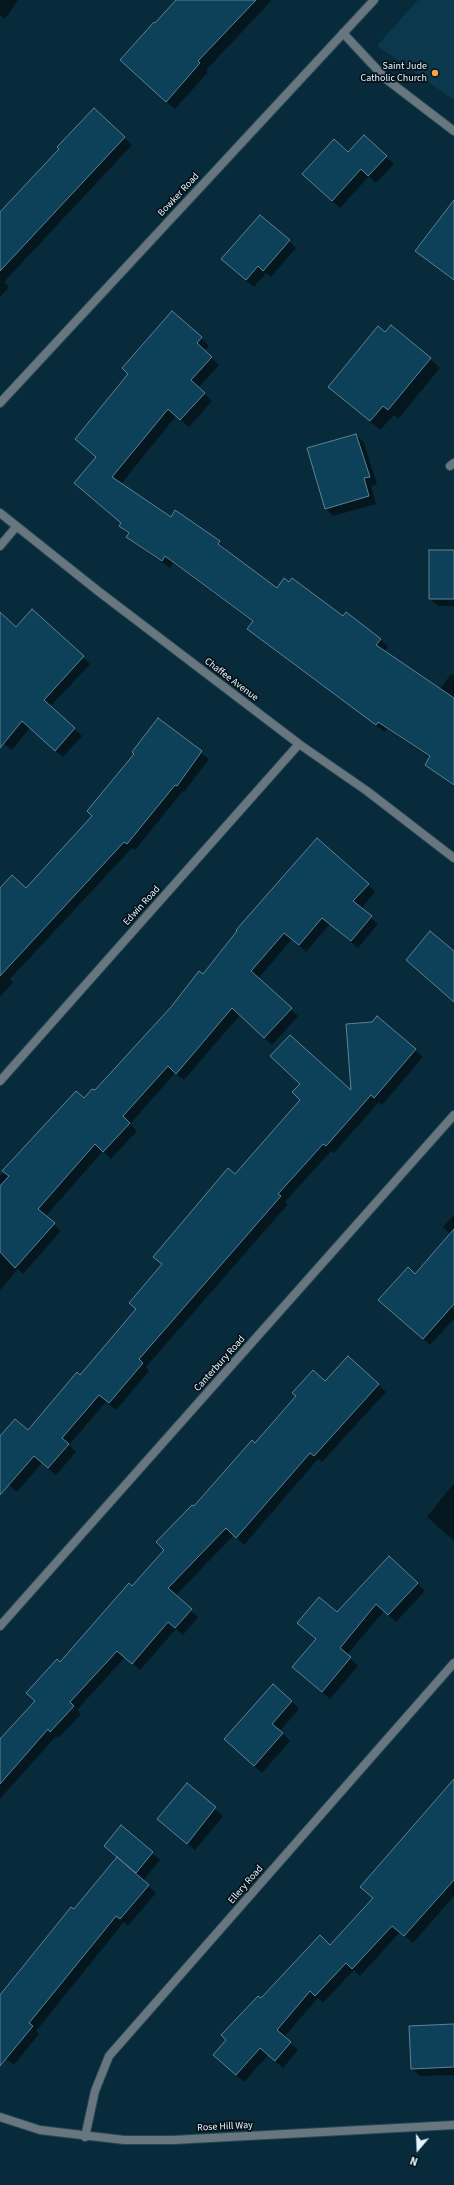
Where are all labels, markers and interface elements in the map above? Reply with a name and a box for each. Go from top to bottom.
place label: Saint Jude Catholic Church [361,61,427,84]
marker: Saint Jude Catholic Church [430,68,440,78]
street label: Bowker Road [156,171,202,219]
street label: Chaffee Avenue [202,656,260,704]
street label: Edwin Road [121,884,163,928]
street label: Canterbury Road [192,1334,248,1394]
street label: Ellery Road [226,1863,266,1907]
street label: Rose Hill Way [197,2120,253,2134]
north arrow [398,2129,438,2169]
text: N [408,2153,420,2169]

